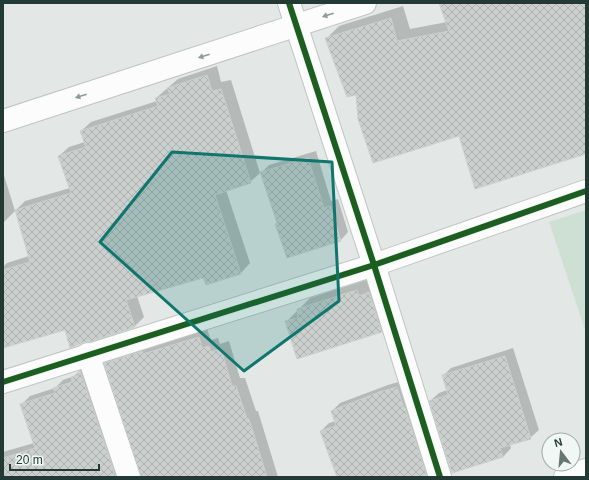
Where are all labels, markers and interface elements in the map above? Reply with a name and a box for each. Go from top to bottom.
one-way arrow [321,12,333,18]
one-way arrow [198,53,210,59]
one-way arrow [74,93,86,99]
north arrow [541,432,581,472]
text: N [553,436,564,449]
scale bar [10,446,99,472]
text: 20 m [16,453,43,467]

